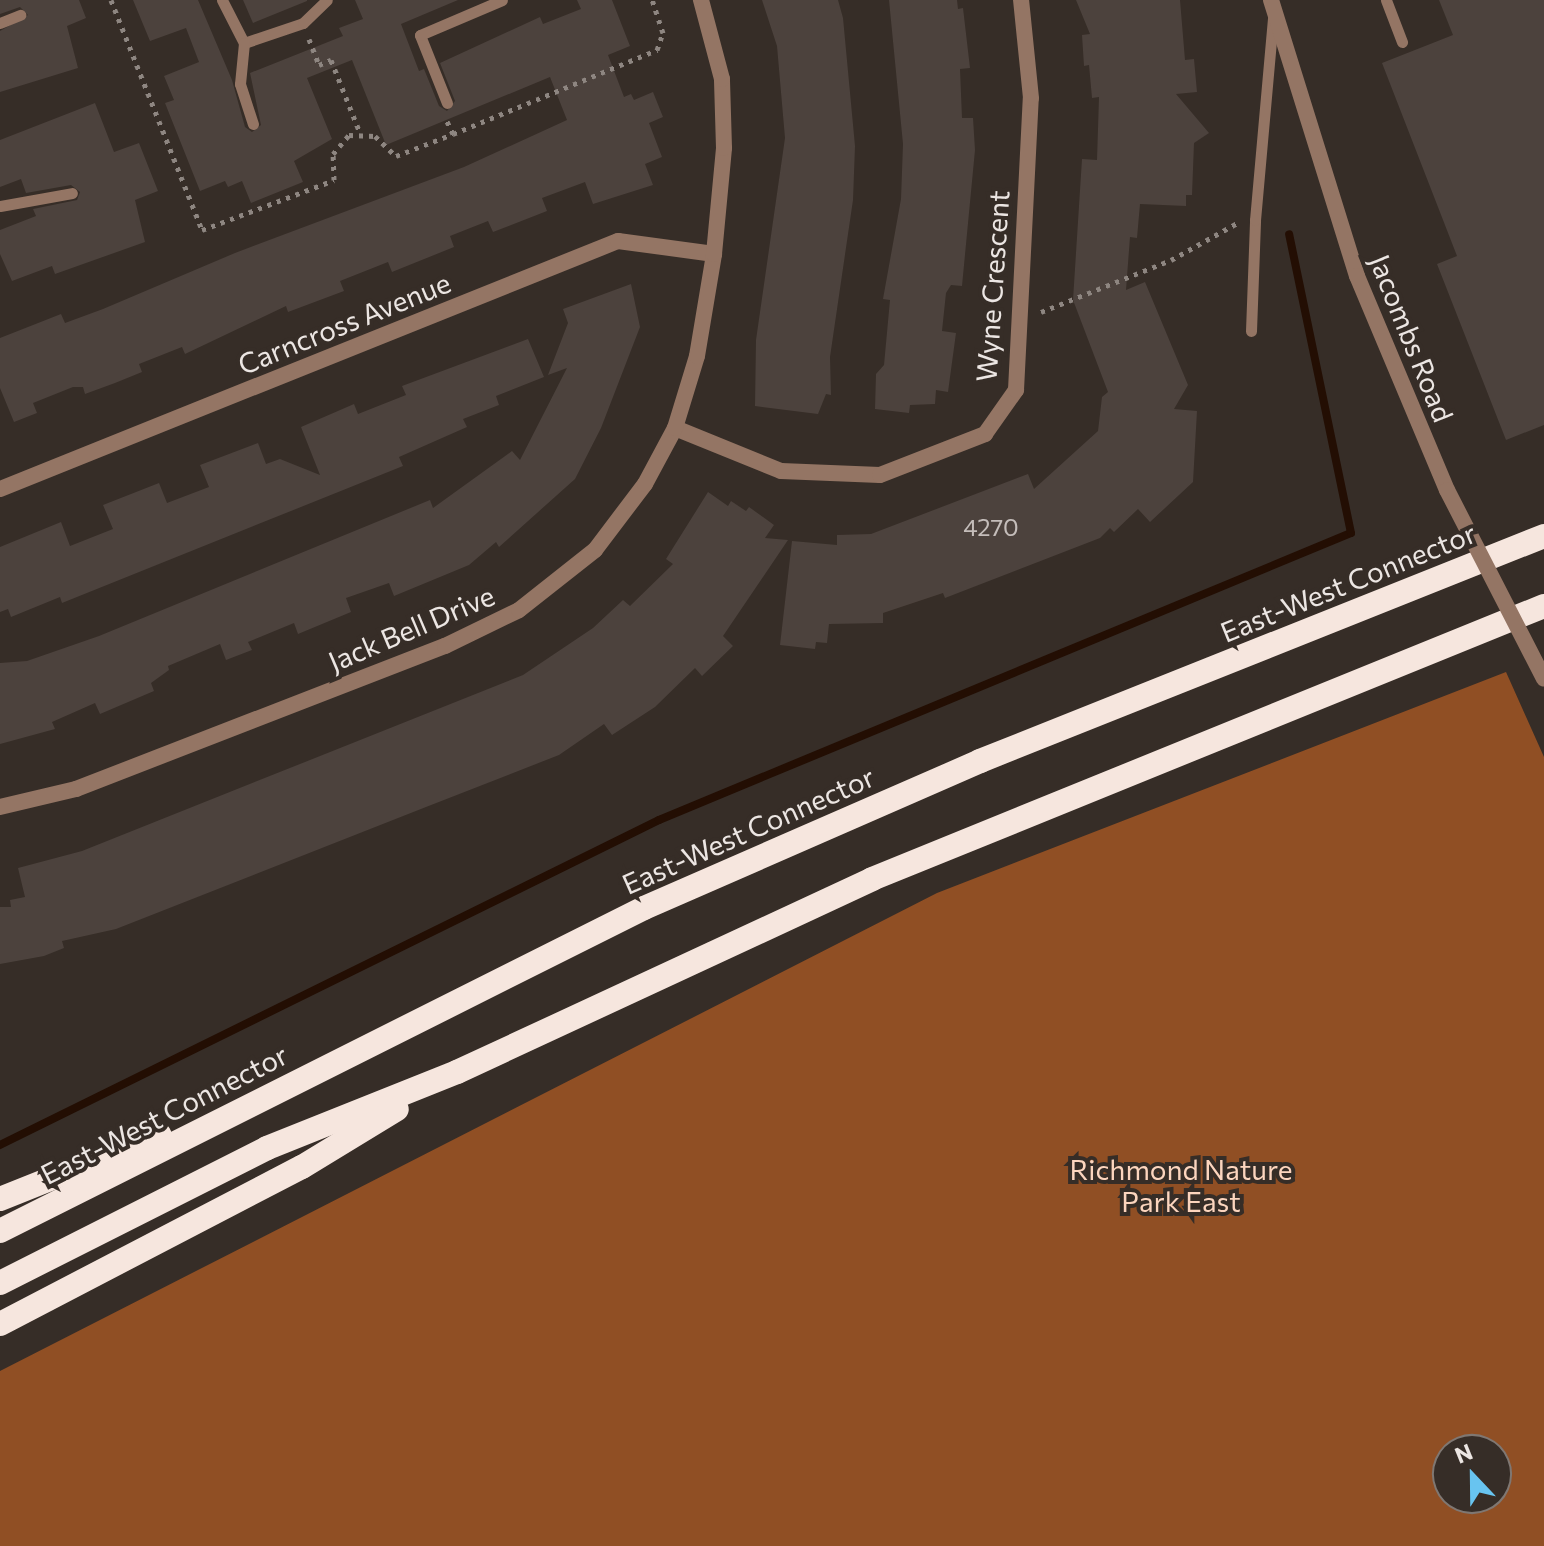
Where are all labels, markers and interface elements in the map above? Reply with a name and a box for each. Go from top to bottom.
street label: Wyne Crescent [969,189,1015,383]
street label: Jacombs Road [1363,249,1461,427]
street label: Carncross Avenue [233,265,455,381]
house number: 4270 [963,513,1019,541]
street label: East-West Connector [1215,515,1481,649]
street label: Jack Bell Drive [323,578,499,678]
street label: East-West Connector [617,759,879,901]
street label: East-West Connector [35,1037,293,1191]
park label: Richmond Nature Park East [1070,1152,1292,1218]
north arrow [1432,1434,1512,1514]
text: N [1451,1438,1476,1469]

